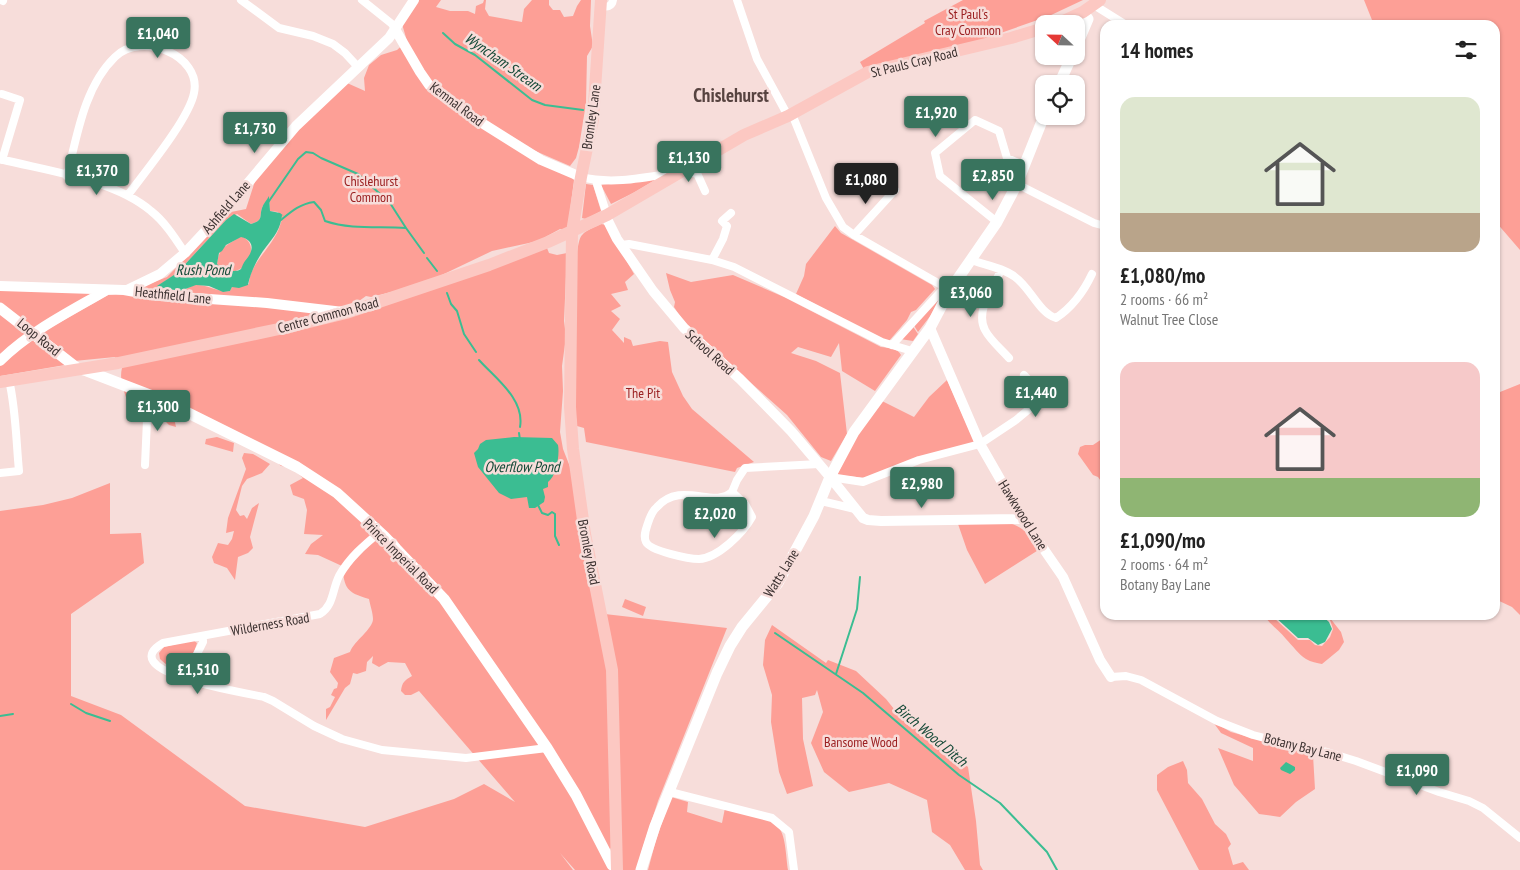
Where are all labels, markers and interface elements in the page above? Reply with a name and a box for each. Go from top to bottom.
park label: St Paul's Cray Common [935,5,1001,39]
north arrow [1035,15,1085,65]
map controls [1035,15,1085,125]
pin: £1,040 [117,17,199,59]
text: £1,040 [137,23,179,43]
water label: Wyncham Stream [461,28,546,96]
icon: filters [1452,36,1480,64]
text: 14 homes [1120,37,1193,64]
street label: St Pauls Cray Road [869,43,959,81]
button: locate [1035,75,1085,125]
street label: Kemnal Road [426,78,488,130]
street label: Bromley Lane [578,83,604,151]
district label: Chislehurst [693,83,769,107]
pin: £1,920 [895,96,977,138]
text: £1,920 [915,102,957,122]
pin: £1,730 [214,112,296,154]
text: £1,730 [234,118,276,138]
icon: home [1255,129,1345,219]
pin: £1,130 [648,140,730,183]
text: £1,130 [668,147,710,167]
pin: £1,370 [56,154,138,196]
pin: £2,850 [952,158,1034,201]
text: £1,370 [76,160,118,180]
pin: £1,080 [825,162,907,205]
text: £2,850 [972,165,1014,185]
text: £1,080 [845,169,887,189]
park label: Chislehurst Common [344,172,398,206]
street label: Ashfield Lane [198,176,254,237]
water label: Rush Pond [176,260,233,279]
text: £1,080/mo [1120,262,1205,289]
pin: £3,060 [930,276,1012,318]
street label: Heathfield Lane [134,282,212,308]
text: £3,060 [950,282,992,302]
text: 2 rooms · 66 m² [1120,289,1208,309]
street label: Centre Common Road [276,293,380,337]
text: Walnut Tree Close [1120,309,1218,329]
street label: Loop Road [14,314,64,360]
street label: School Road [682,325,738,379]
pin: £1,440 [995,376,1077,418]
text: £1,440 [1015,382,1057,402]
park label: The Pit [626,384,660,402]
pin: £1,300 [117,390,199,432]
icon: home [1255,394,1345,484]
text: £1,300 [137,396,179,416]
water label: Overflow Pond [484,457,562,476]
pin: £2,980 [881,466,963,509]
text: £2,980 [901,473,943,493]
street label: Hawkwood Lane [994,477,1052,554]
pin: £2,020 [674,496,756,539]
text: £2,020 [694,503,736,523]
street label: Prince Imperial Road [360,515,442,597]
street label: Bromley Road [574,518,604,586]
text: £1,090/mo [1120,527,1205,554]
street label: Watts Lane [759,546,803,600]
text: 2 rooms · 64 m² [1120,554,1208,574]
text: Botany Bay Lane [1120,574,1211,594]
street label: Wilderness Road [229,608,311,640]
pin: £1,510 [157,652,239,695]
text: £1,510 [177,659,219,679]
water label: Birch Wood Ditch [891,699,972,771]
street label: Botany Bay Lane [1262,729,1344,765]
park label: Bansome Wood [824,733,898,751]
pin: £1,090 [1376,754,1458,796]
text: £1,090 [1396,760,1438,780]

